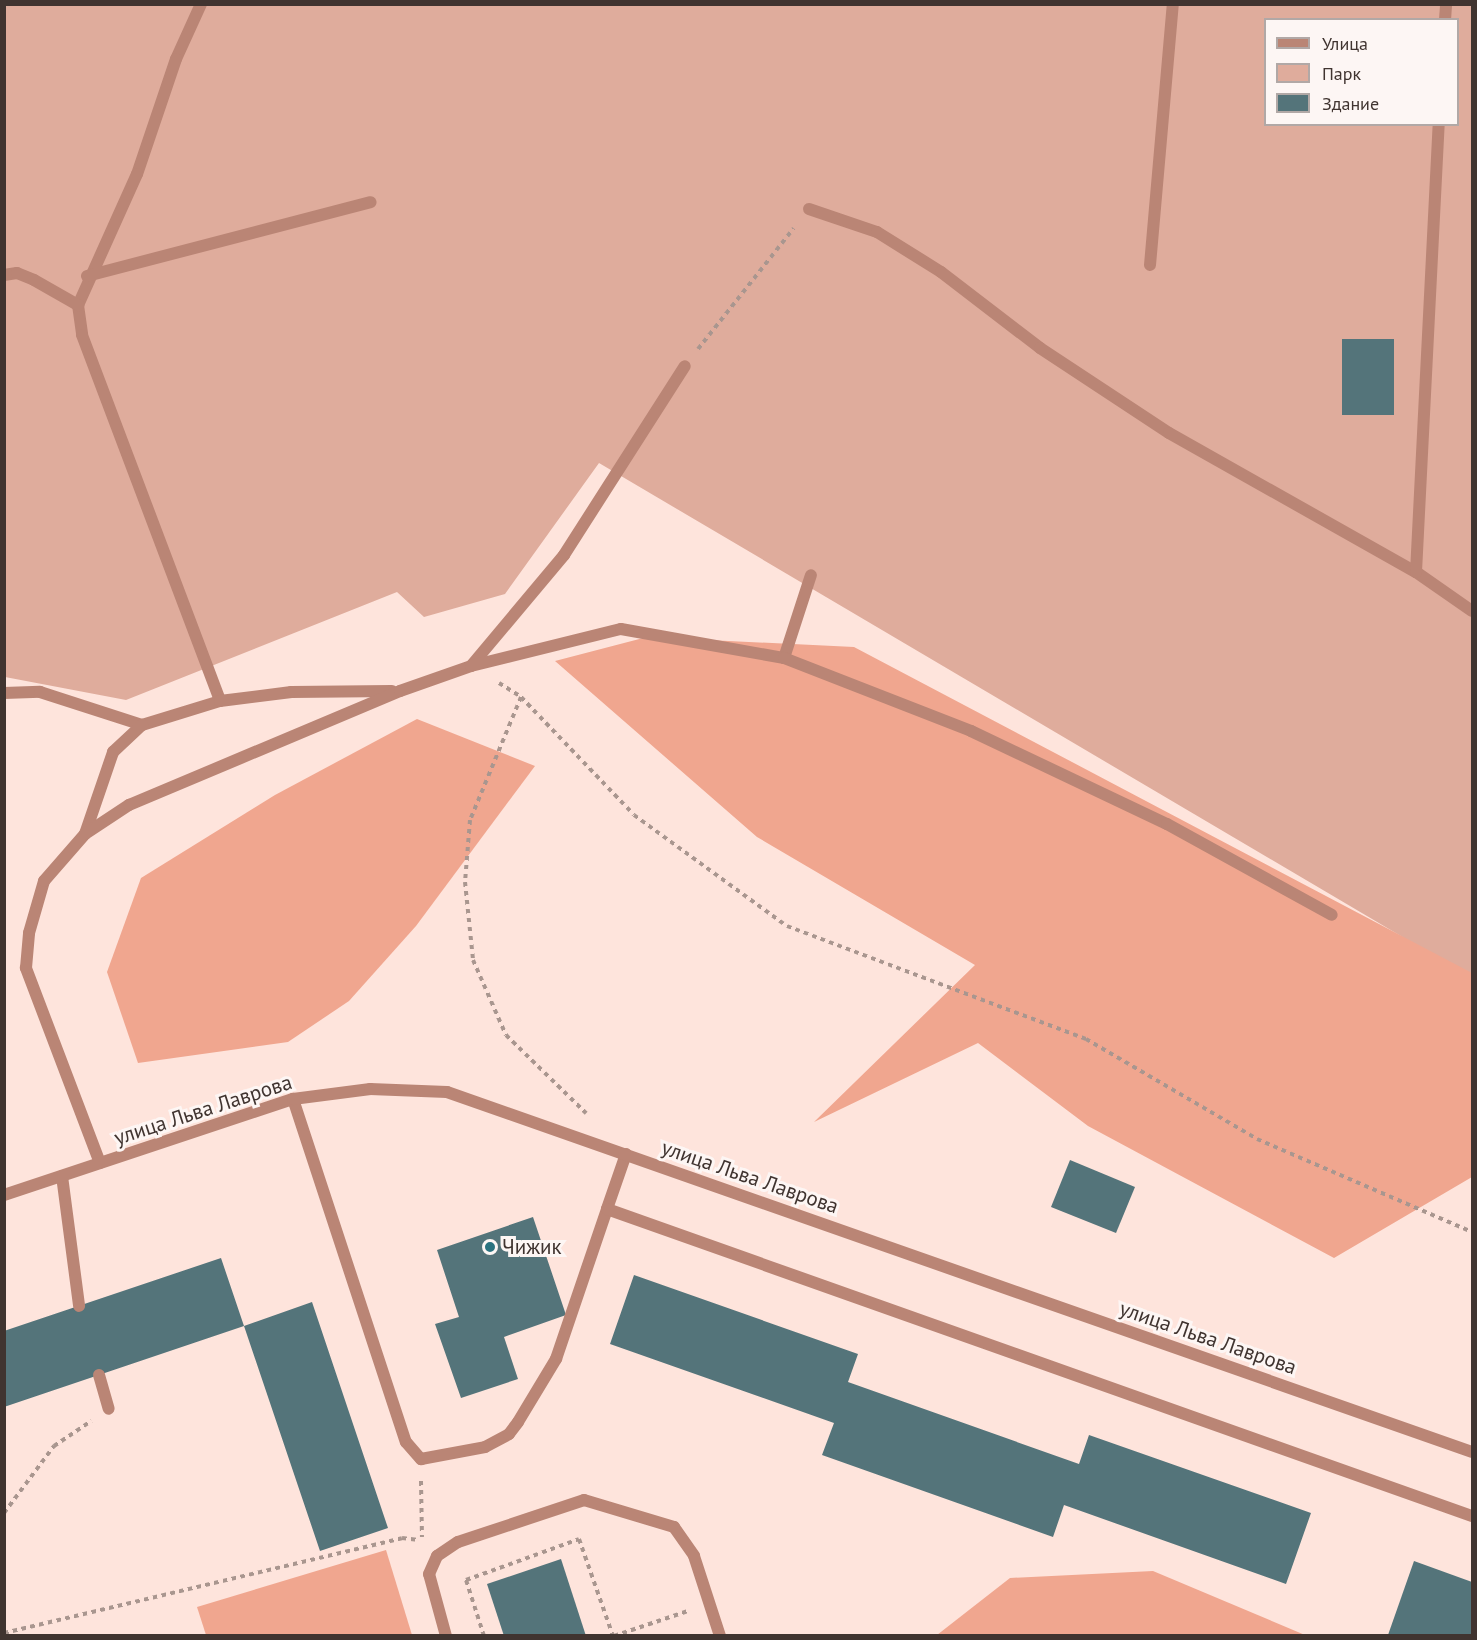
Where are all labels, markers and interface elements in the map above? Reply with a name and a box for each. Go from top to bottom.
legend [1264,18,1459,126]
text: Улица [1322,32,1368,55]
text: Парк [1322,62,1361,85]
text: Здание [1322,92,1379,115]
street label: улица Льва Лаврова [111,1069,295,1151]
street label: улица Льва Лаврова [658,1135,842,1219]
place label: Чижик [502,1234,562,1260]
marker: Чижик [483,1240,497,1254]
street label: улица Льва Лаврова [1116,1296,1300,1380]

